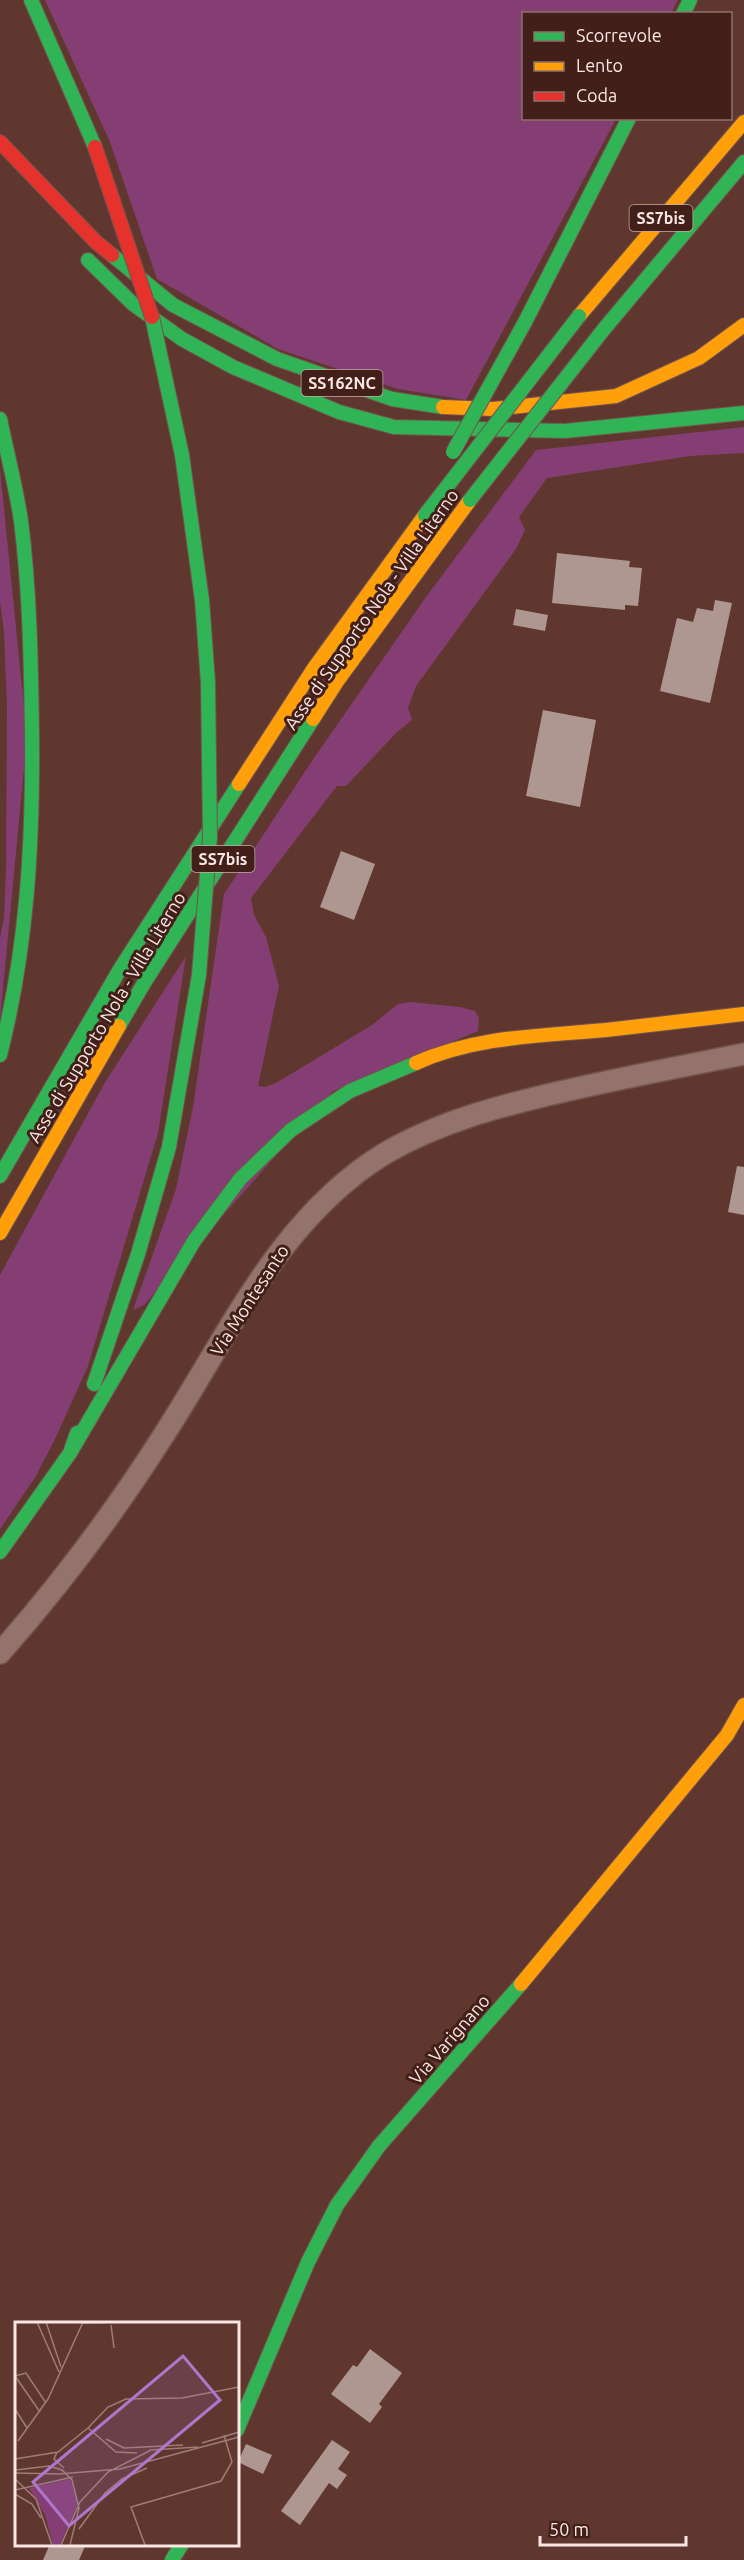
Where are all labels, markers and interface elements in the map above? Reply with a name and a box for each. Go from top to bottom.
legend [522,12,732,120]
text: Scorrevole [576,25,662,45]
text: Lento [576,55,623,75]
text: Coda [576,85,617,105]
road number: SS7bis [630,205,692,231]
road number: SS162NC [302,370,382,396]
street label: Asse di Supporto Nola - Villa Literno [280,485,462,733]
road number: SS7bis [192,846,254,872]
street label: Asse di Supporto Nola - Villa Literno [23,888,189,1146]
street label: Via Montesanto [206,1241,292,1359]
street label: Via Varignano [405,1990,493,2088]
inset map [15,2322,238,2545]
scale bar [540,2509,686,2547]
text: 50 m [549,2519,589,2539]

